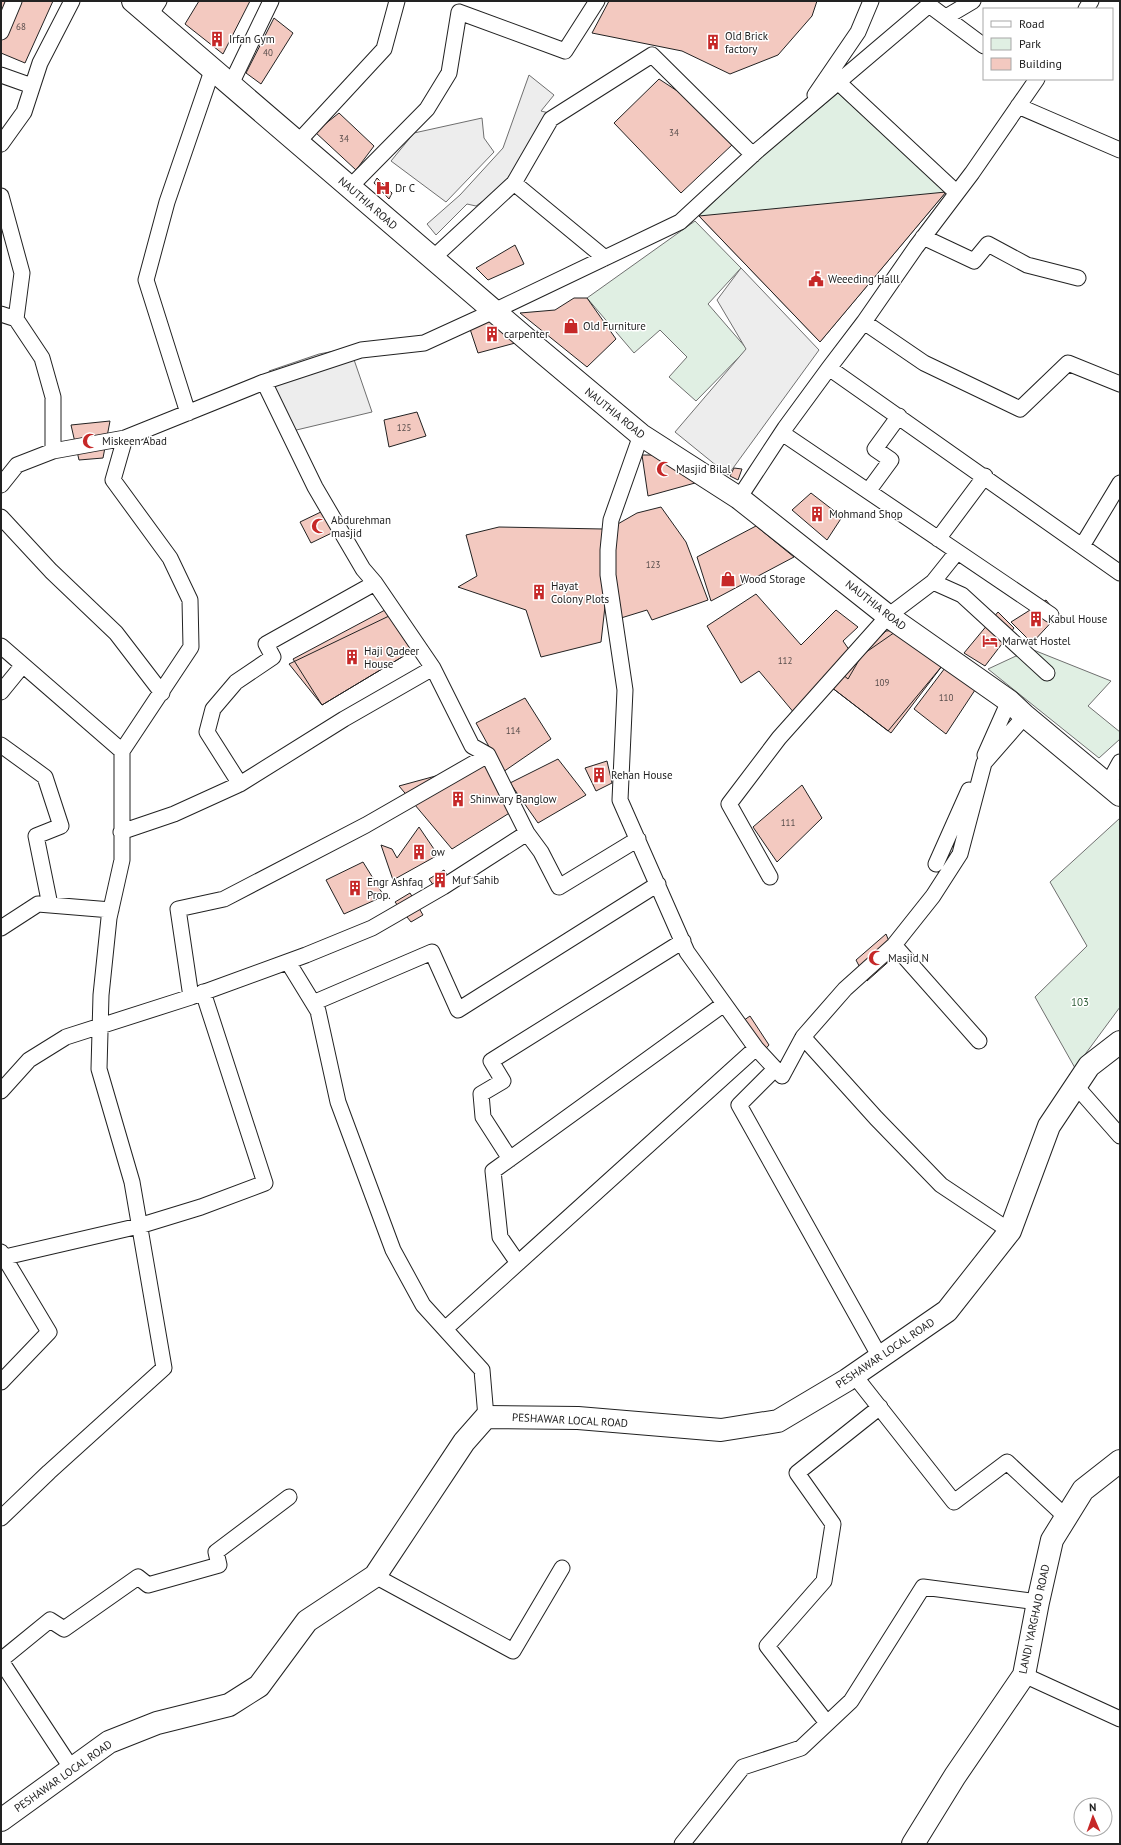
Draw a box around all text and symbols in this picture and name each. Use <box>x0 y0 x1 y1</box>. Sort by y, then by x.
legend <box>983 8 1113 80</box>
text: Road <box>1019 16 1044 31</box>
house number: 68 <box>16 21 26 32</box>
place label: Old Brick factory <box>725 29 769 56</box>
building icon: Irfan Gym <box>208 30 226 48</box>
place label: Irfan Gym <box>229 32 275 46</box>
building icon: Old Brick factory <box>704 33 722 51</box>
text: Park <box>1019 36 1041 51</box>
house number: 40 <box>263 47 273 58</box>
text: Building <box>1019 56 1062 71</box>
house number: 34 <box>669 127 679 138</box>
house number: 34 <box>339 133 349 144</box>
street label: NAUTHIA ROAD <box>336 174 400 232</box>
hospital icon: Dr C <box>374 179 392 197</box>
place label: Dr C <box>395 181 415 195</box>
public building icon: Weeeding Halll <box>807 270 825 288</box>
place label: Weeeding Halll <box>828 272 900 286</box>
shop icon: Old Furniture <box>562 317 580 335</box>
place label: Old Furniture <box>583 319 646 333</box>
building icon: carpenter <box>483 325 501 343</box>
place label: carpenter <box>504 327 549 341</box>
street label: NAUTHIA ROAD <box>582 384 648 442</box>
house number: 125 <box>397 422 411 433</box>
mosque icon: Miskeen Abad <box>81 432 99 450</box>
place label: Miskeen Abad <box>102 434 167 448</box>
mosque icon: Masjid Bilal <box>655 460 673 478</box>
place label: Masjid Bilal <box>676 462 732 476</box>
building icon: Mohmand Shop <box>808 505 826 523</box>
place label: Mohmand Shop <box>829 507 903 521</box>
place label: Abdurehman masjid <box>331 513 391 540</box>
mosque icon: Abdurehman masjid <box>310 517 328 535</box>
house number: 123 <box>646 559 660 570</box>
shop icon: Wood Storage <box>719 570 737 588</box>
place label: Wood Storage <box>740 572 806 586</box>
street label: NAUTHIA ROAD <box>843 577 909 633</box>
place label: Hayat Colony Plots <box>551 579 610 606</box>
building icon: Hayat Colony Plots <box>530 583 548 601</box>
building icon: Kabul House <box>1027 610 1045 628</box>
place label: Kabul House <box>1048 612 1108 626</box>
hotel icon: Marwat Hostel <box>981 632 999 650</box>
place label: Marwat Hostel <box>1002 634 1071 648</box>
place label: Haji Qadeer House <box>364 644 420 671</box>
building icon: Haji Qadeer House <box>343 648 361 666</box>
house number: 112 <box>778 655 792 666</box>
house number: 109 <box>875 677 889 688</box>
house number: 110 <box>939 692 953 703</box>
house number: 114 <box>506 725 520 736</box>
building icon: Rehan House <box>590 766 608 784</box>
place label: Rehan House <box>611 768 673 782</box>
building icon: Shinwary Banglow <box>449 790 467 808</box>
place label: Shinwary Banglow <box>470 792 557 806</box>
house number: 111 <box>781 817 795 828</box>
building icon: ow <box>410 843 428 861</box>
place label: ow <box>431 845 445 859</box>
building icon: Muf Sahib <box>431 871 449 889</box>
place label: Muf Sahib <box>452 873 499 887</box>
place label: Engr Ashfaq Prop. <box>367 875 423 902</box>
building icon: Engr Ashfaq Prop. <box>346 879 364 897</box>
mosque icon: Masjid N <box>867 949 885 967</box>
place label: Masjid N <box>888 951 929 965</box>
park label: 103 <box>1071 995 1089 1009</box>
street label: PESHAWAR LOCAL ROAD <box>833 1315 937 1391</box>
street label: PESHAWAR LOCAL ROAD <box>512 1410 628 1430</box>
street label: LANDI YARGHAJO ROAD <box>1016 1563 1052 1675</box>
street label: PESHAWAR LOCAL ROAD <box>11 1737 115 1815</box>
north arrow <box>1073 1797 1113 1837</box>
text: N <box>1089 1800 1097 1814</box>

